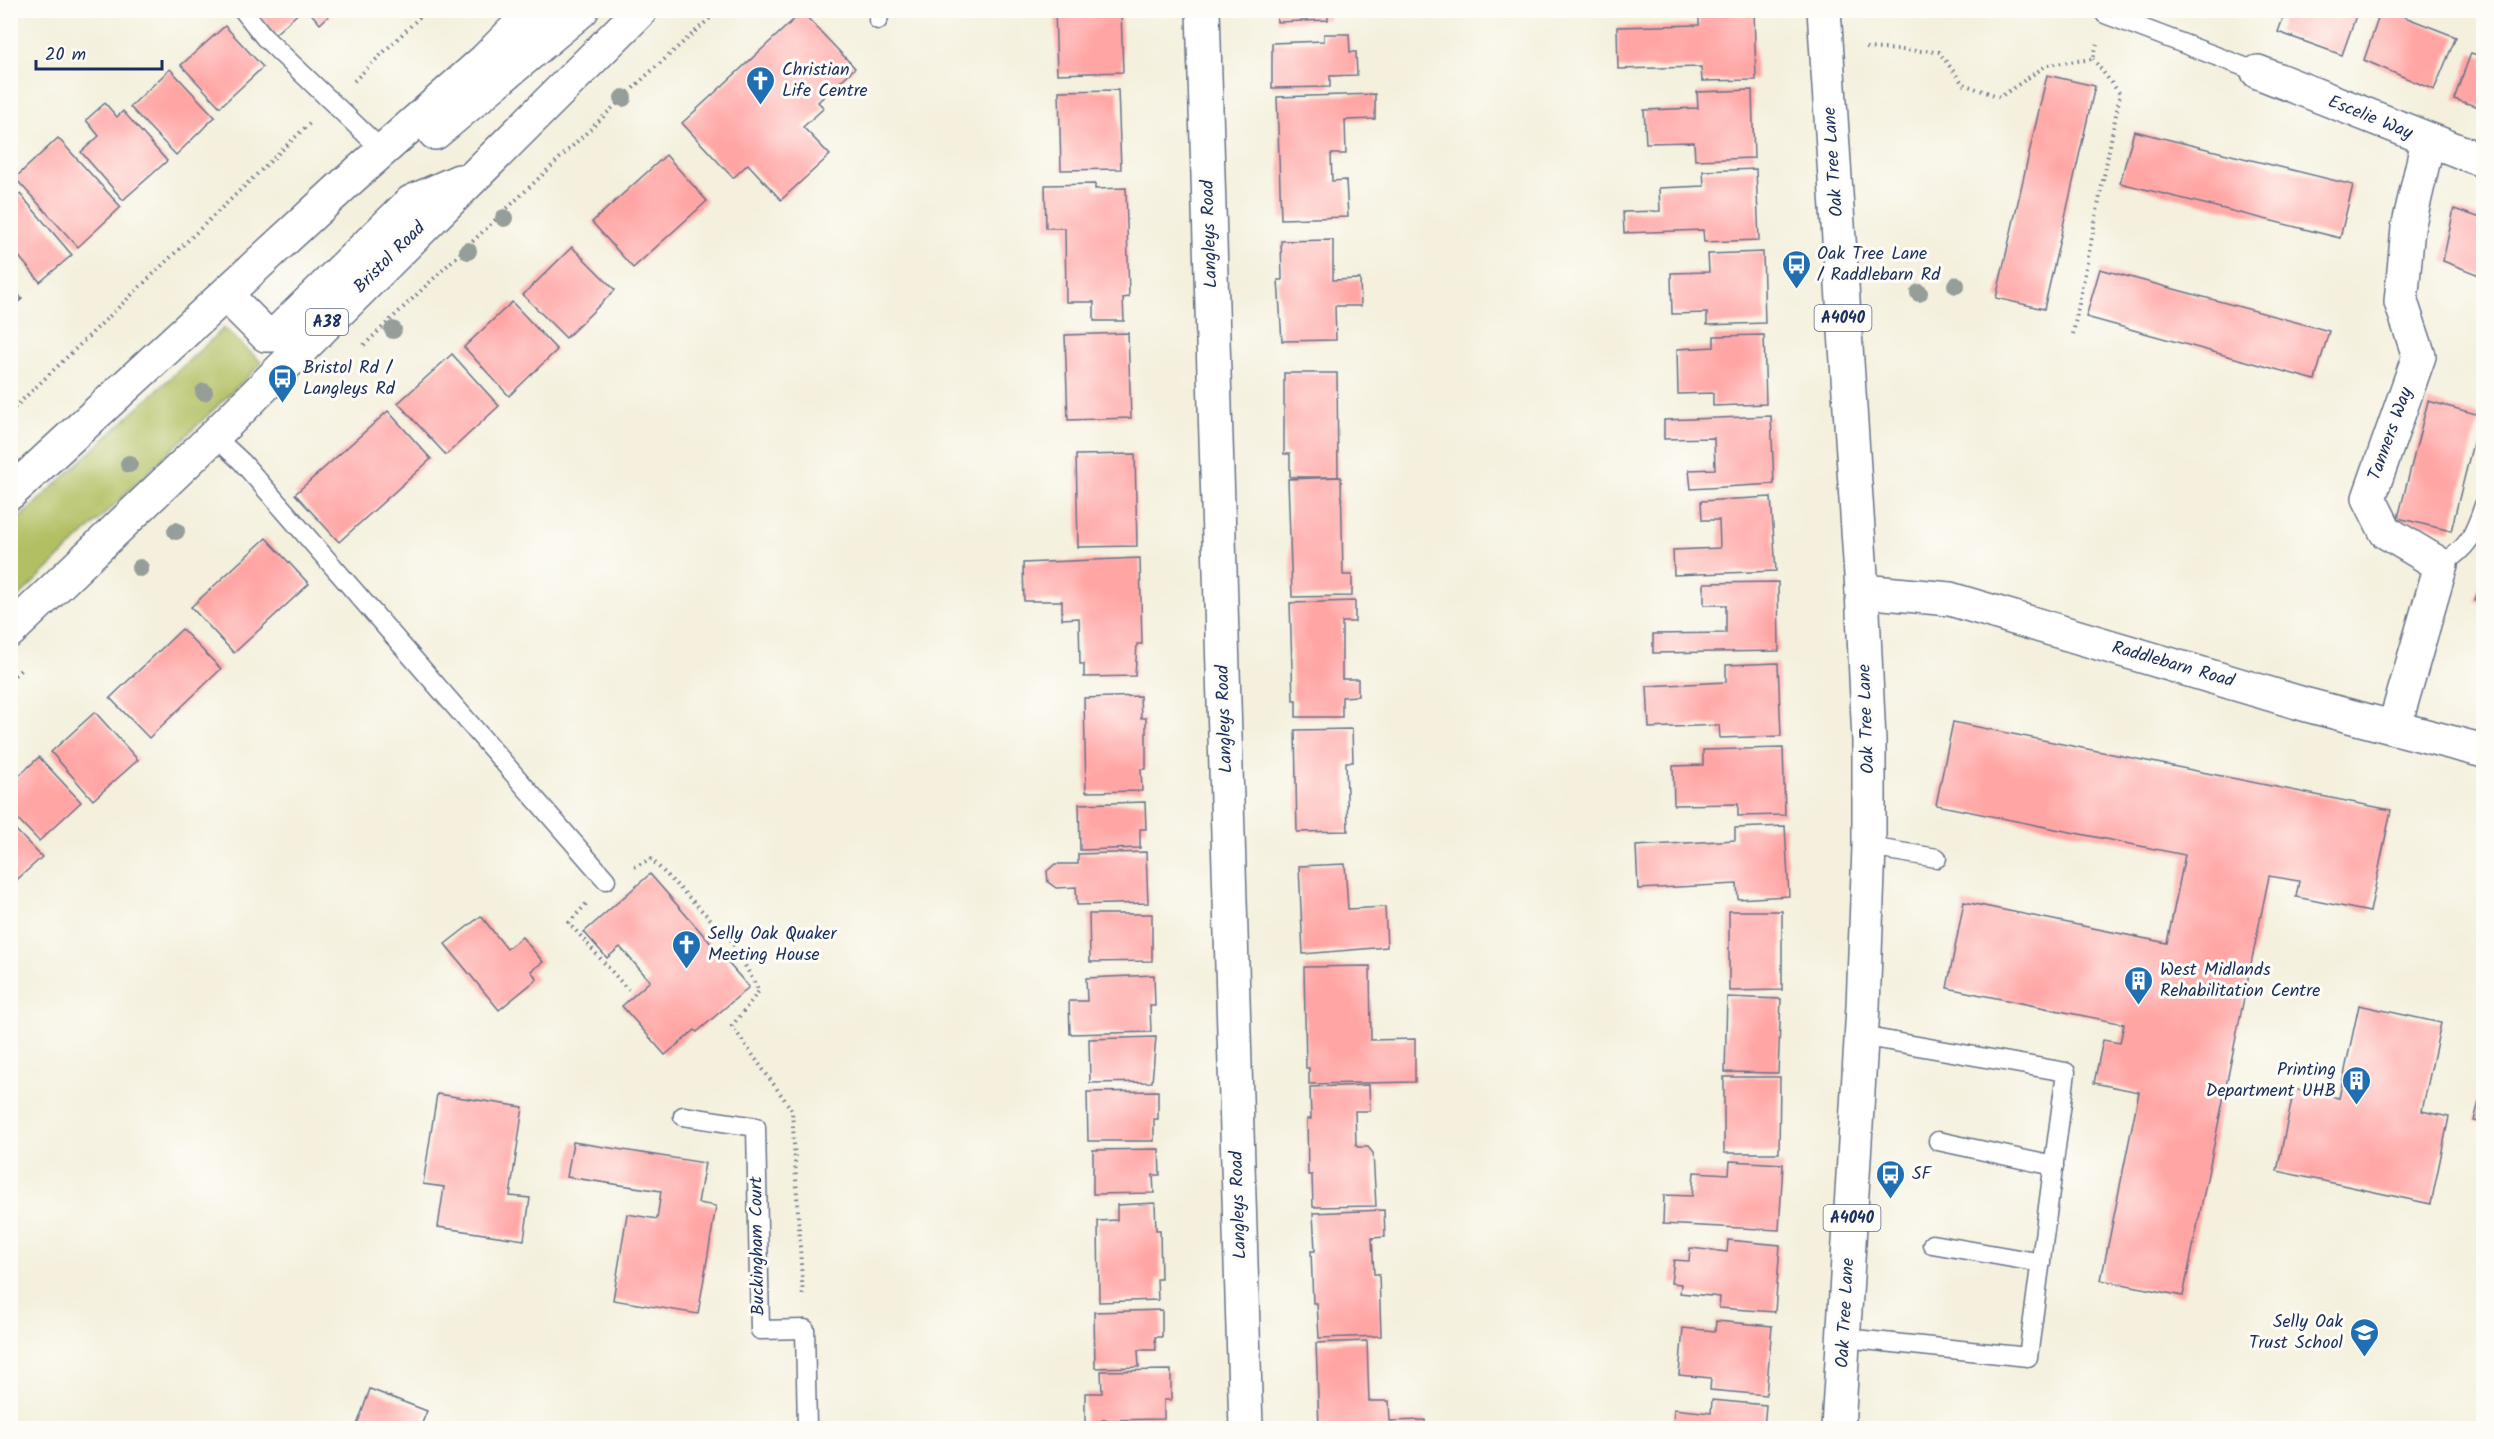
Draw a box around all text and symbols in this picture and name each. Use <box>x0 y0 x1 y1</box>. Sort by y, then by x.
scale bar <box>36 33 162 71</box>
text: 20 m <box>45 41 86 70</box>
place label: Christian Life Centre <box>782 56 868 106</box>
church icon: Christian Life Centre <box>745 64 777 106</box>
street label: Escelie Way <box>2323 88 2417 148</box>
street label: Oak Tree Lane <box>1816 106 1852 218</box>
street label: Langleys Road <box>1194 178 1226 289</box>
street label: Bristol Road <box>347 214 434 301</box>
place label: Oak Tree Lane / Raddlebarn Rd <box>1817 240 1941 290</box>
bus stop icon: Oak Tree Lane / Raddlebarn Rd <box>1780 248 1812 290</box>
road number: A4040 <box>1814 305 1872 331</box>
road number: A38 <box>306 309 348 335</box>
place label: Bristol Rd / Langleys Rd <box>303 354 396 404</box>
bus stop icon: Bristol Rd / Langleys Rd <box>266 362 298 404</box>
street label: Tanners Way <box>2361 383 2421 485</box>
street label: Raddlebarn Road <box>2108 634 2239 697</box>
street label: Langleys Road <box>1209 663 1241 774</box>
street label: Oak Tree Lane <box>1851 663 1883 775</box>
place label: Selly Oak Quaker Meeting House <box>708 920 837 970</box>
church icon: Selly Oak Quaker Meeting House <box>671 928 703 970</box>
place label: West Midlands Rehabilitation Centre <box>2160 956 2320 1006</box>
building icon: West Midlands Rehabilitation Centre <box>2123 964 2155 1006</box>
place label: Printing Department UHB <box>2206 1056 2336 1106</box>
building icon: Printing Department UHB <box>2341 1064 2373 1106</box>
street label: Langleys Road <box>1223 1149 1255 1260</box>
bus stop icon: SF <box>1875 1158 1907 1200</box>
place label: SF <box>1912 1160 1933 1189</box>
street label: Buckingham Court <box>742 1175 774 1316</box>
road number: A4040 <box>1824 1205 1880 1231</box>
street label: Oak Tree Lane <box>1829 1257 1863 1369</box>
place label: Selly Oak Trust School <box>2249 1308 2344 1358</box>
school or university icon: Selly Oak Trust School <box>2348 1316 2380 1358</box>

